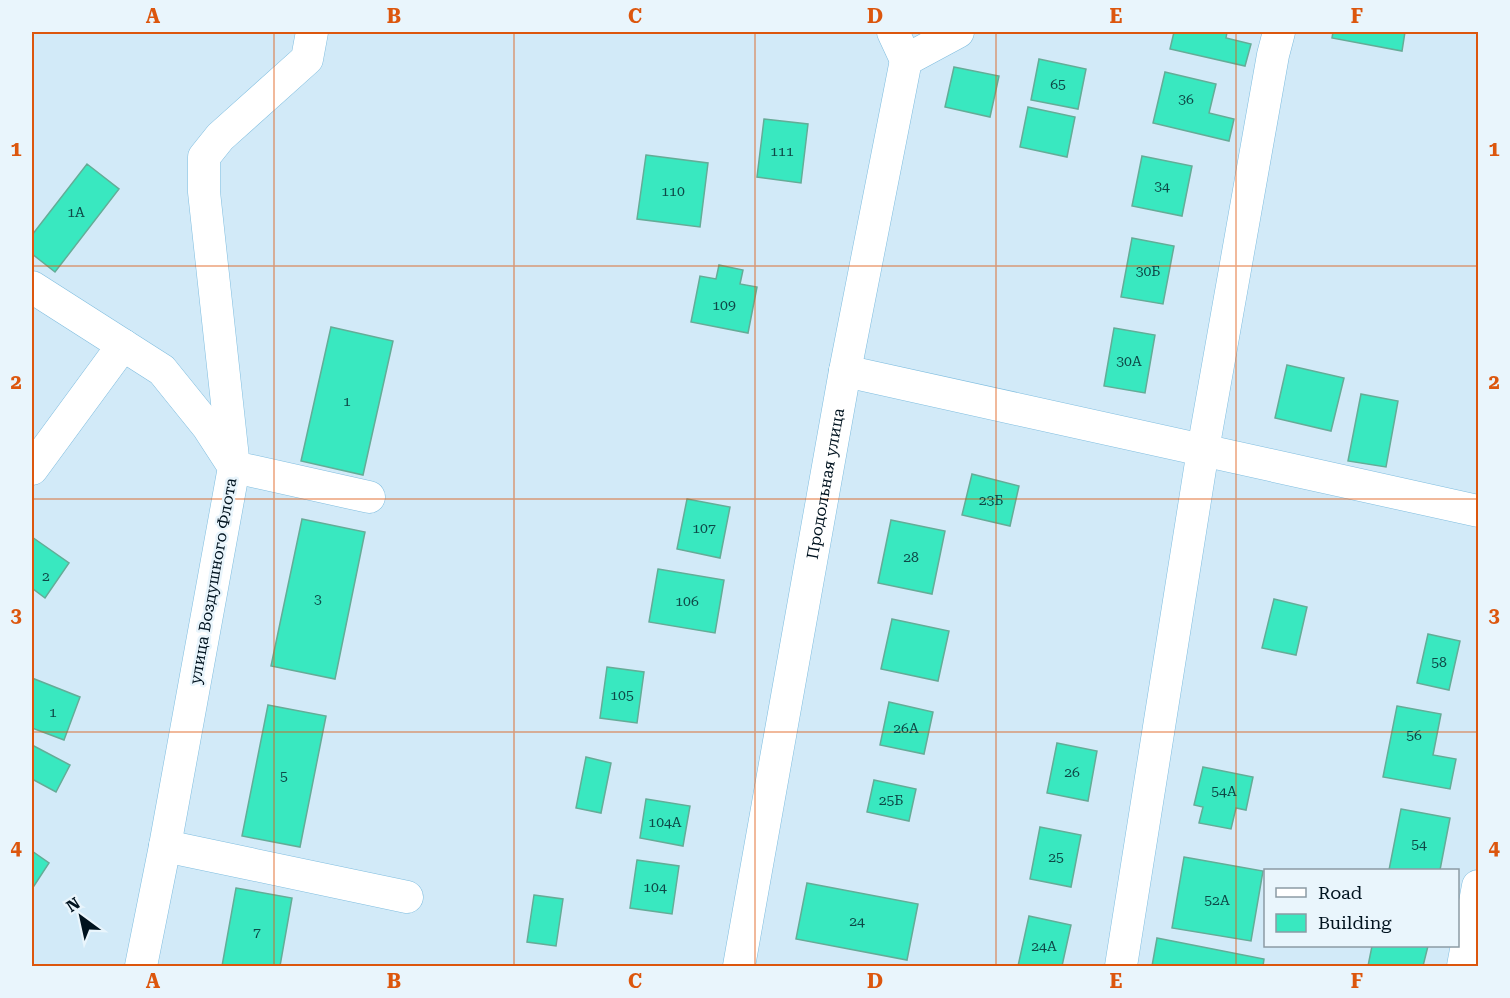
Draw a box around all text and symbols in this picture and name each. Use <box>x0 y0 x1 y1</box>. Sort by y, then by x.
text: A <box>146 4 161 28</box>
text: B <box>387 4 401 28</box>
text: C <box>628 4 642 28</box>
text: D <box>867 4 883 28</box>
text: E <box>1110 4 1123 28</box>
text: F <box>1351 4 1363 28</box>
house number: 65 <box>1050 76 1066 92</box>
house number: 36 <box>1178 91 1194 107</box>
text: 1 <box>10 137 22 161</box>
text: 1 <box>1488 137 1500 161</box>
house number: 111 <box>770 143 794 159</box>
house number: 34 <box>1154 178 1170 194</box>
house number: 110 <box>661 183 685 199</box>
house number: 1А <box>67 204 85 220</box>
house number: 30Б <box>1136 263 1160 279</box>
house number: 109 <box>712 297 736 313</box>
house number: 30А <box>1116 353 1142 369</box>
text: 2 <box>10 370 22 394</box>
text: 2 <box>1488 370 1500 394</box>
house number: 1 <box>343 393 351 409</box>
street label: Продольная улица <box>802 406 848 561</box>
street label: улица Воздушного Флота <box>185 476 241 686</box>
house number: 23Б <box>979 492 1003 508</box>
house number: 107 <box>692 520 716 536</box>
house number: 28 <box>903 549 919 565</box>
house number: 2 <box>42 568 50 584</box>
house number: 3 <box>314 591 322 607</box>
house number: 106 <box>675 593 699 609</box>
text: 3 <box>10 603 22 627</box>
text: 3 <box>1488 603 1500 627</box>
house number: 58 <box>1431 654 1447 670</box>
house number: 105 <box>610 687 634 703</box>
house number: 1 <box>49 704 57 720</box>
house number: 26А <box>893 720 919 736</box>
house number: 56 <box>1406 727 1422 743</box>
house number: 26 <box>1064 764 1080 780</box>
house number: 5 <box>280 768 288 784</box>
house number: 54А <box>1211 783 1237 799</box>
house number: 25Б <box>879 792 903 808</box>
house number: 104А <box>648 814 682 830</box>
text: 4 <box>10 836 22 860</box>
house number: 54 <box>1411 836 1427 852</box>
text: 4 <box>1488 836 1500 860</box>
house number: 25 <box>1048 849 1064 865</box>
legend <box>1264 869 1459 947</box>
house number: 104 <box>643 879 667 895</box>
text: Road <box>1318 882 1363 903</box>
north arrow <box>51 887 111 947</box>
house number: 52А <box>1204 892 1230 908</box>
text: N <box>63 894 83 916</box>
text: Building <box>1318 912 1392 933</box>
house number: 24 <box>849 913 865 929</box>
house number: 7 <box>253 924 261 940</box>
house number: 24А <box>1031 938 1057 954</box>
text: A <box>146 969 161 993</box>
text: B <box>387 969 401 993</box>
text: C <box>628 969 642 993</box>
text: D <box>867 969 883 993</box>
text: E <box>1110 969 1123 993</box>
text: F <box>1351 969 1363 993</box>

